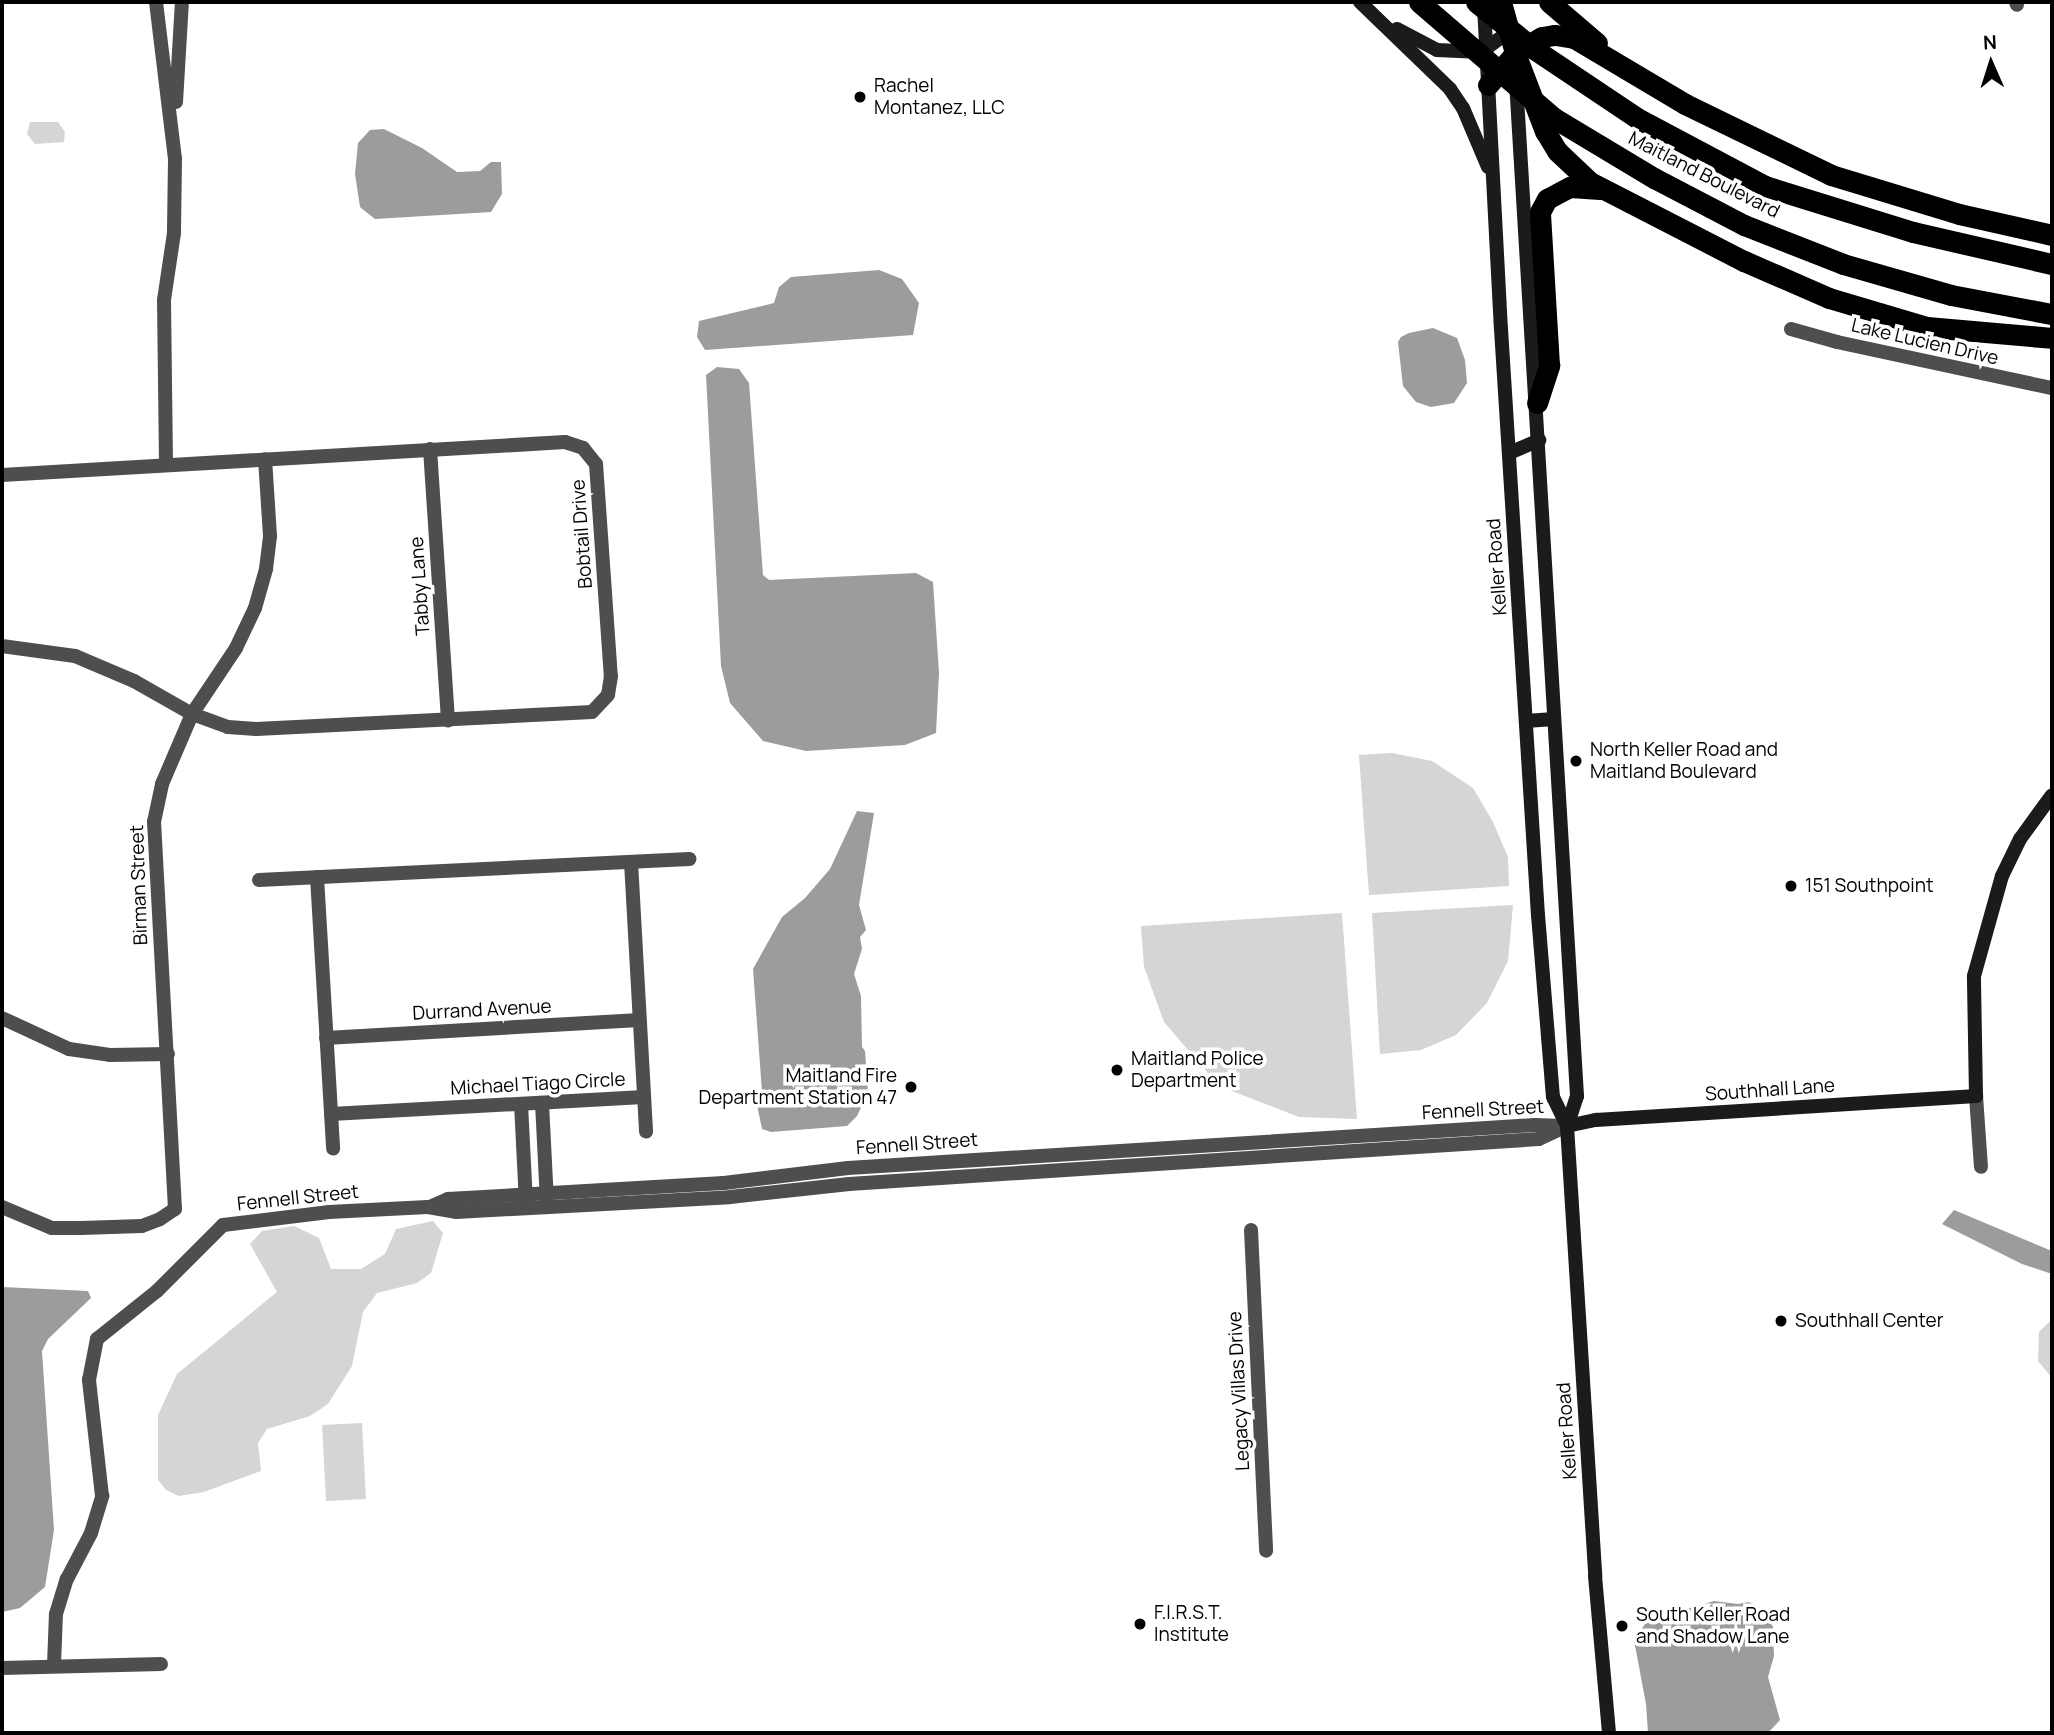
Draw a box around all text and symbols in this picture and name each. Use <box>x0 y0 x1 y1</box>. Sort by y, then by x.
north arrow <box>1956 28 2026 98</box>
text: N <box>1982 29 1997 55</box>
place label: Rachel Montanez, LLC <box>874 75 1005 119</box>
marker: Rachel Montanez, LLC <box>852 89 868 105</box>
street label: Maitland Boulevard <box>1625 127 1783 223</box>
street label: Lake Lucien Drive <box>1849 314 2001 370</box>
street label: Bobtail Drive <box>567 479 597 589</box>
street label: Keller Road <box>1482 518 1512 616</box>
street label: Tabby Lane <box>405 536 435 636</box>
place label: North Keller Road and Maitland Boulevard <box>1590 739 1778 783</box>
marker: North Keller Road and Maitland Boulevard <box>1568 753 1584 769</box>
street label: Birman Street <box>126 824 152 946</box>
place label: 151 Southpoint <box>1805 875 1934 897</box>
marker: 151 Southpoint <box>1783 878 1799 894</box>
street label: Durrand Avenue <box>412 995 552 1025</box>
place label: Maitland Police Department <box>1131 1048 1264 1092</box>
marker: Maitland Police Department <box>1109 1062 1125 1078</box>
place label: Maitland Fire Department Station 47 <box>699 1065 897 1109</box>
street label: Michael Tiago Circle <box>450 1068 626 1100</box>
street label: Southhall Lane <box>1704 1074 1836 1106</box>
marker: Maitland Fire Department Station 47 <box>903 1079 919 1095</box>
street label: Fennell Street <box>1421 1095 1545 1125</box>
street label: Fennell Street <box>855 1128 979 1160</box>
street label: Fennell Street <box>236 1180 360 1216</box>
place label: Southhall Center <box>1795 1310 1944 1332</box>
street label: Legacy Villas Drive <box>1223 1311 1255 1471</box>
marker: Southhall Center <box>1773 1313 1789 1329</box>
street label: Keller Road <box>1552 1382 1582 1480</box>
place label: F.I.R.S.T. Institute <box>1154 1602 1229 1646</box>
place label: South Keller Road and Shadow Lane <box>1636 1604 1790 1648</box>
marker: F.I.R.S.T. Institute <box>1132 1616 1148 1632</box>
marker: South Keller Road and Shadow Lane <box>1614 1618 1630 1634</box>

